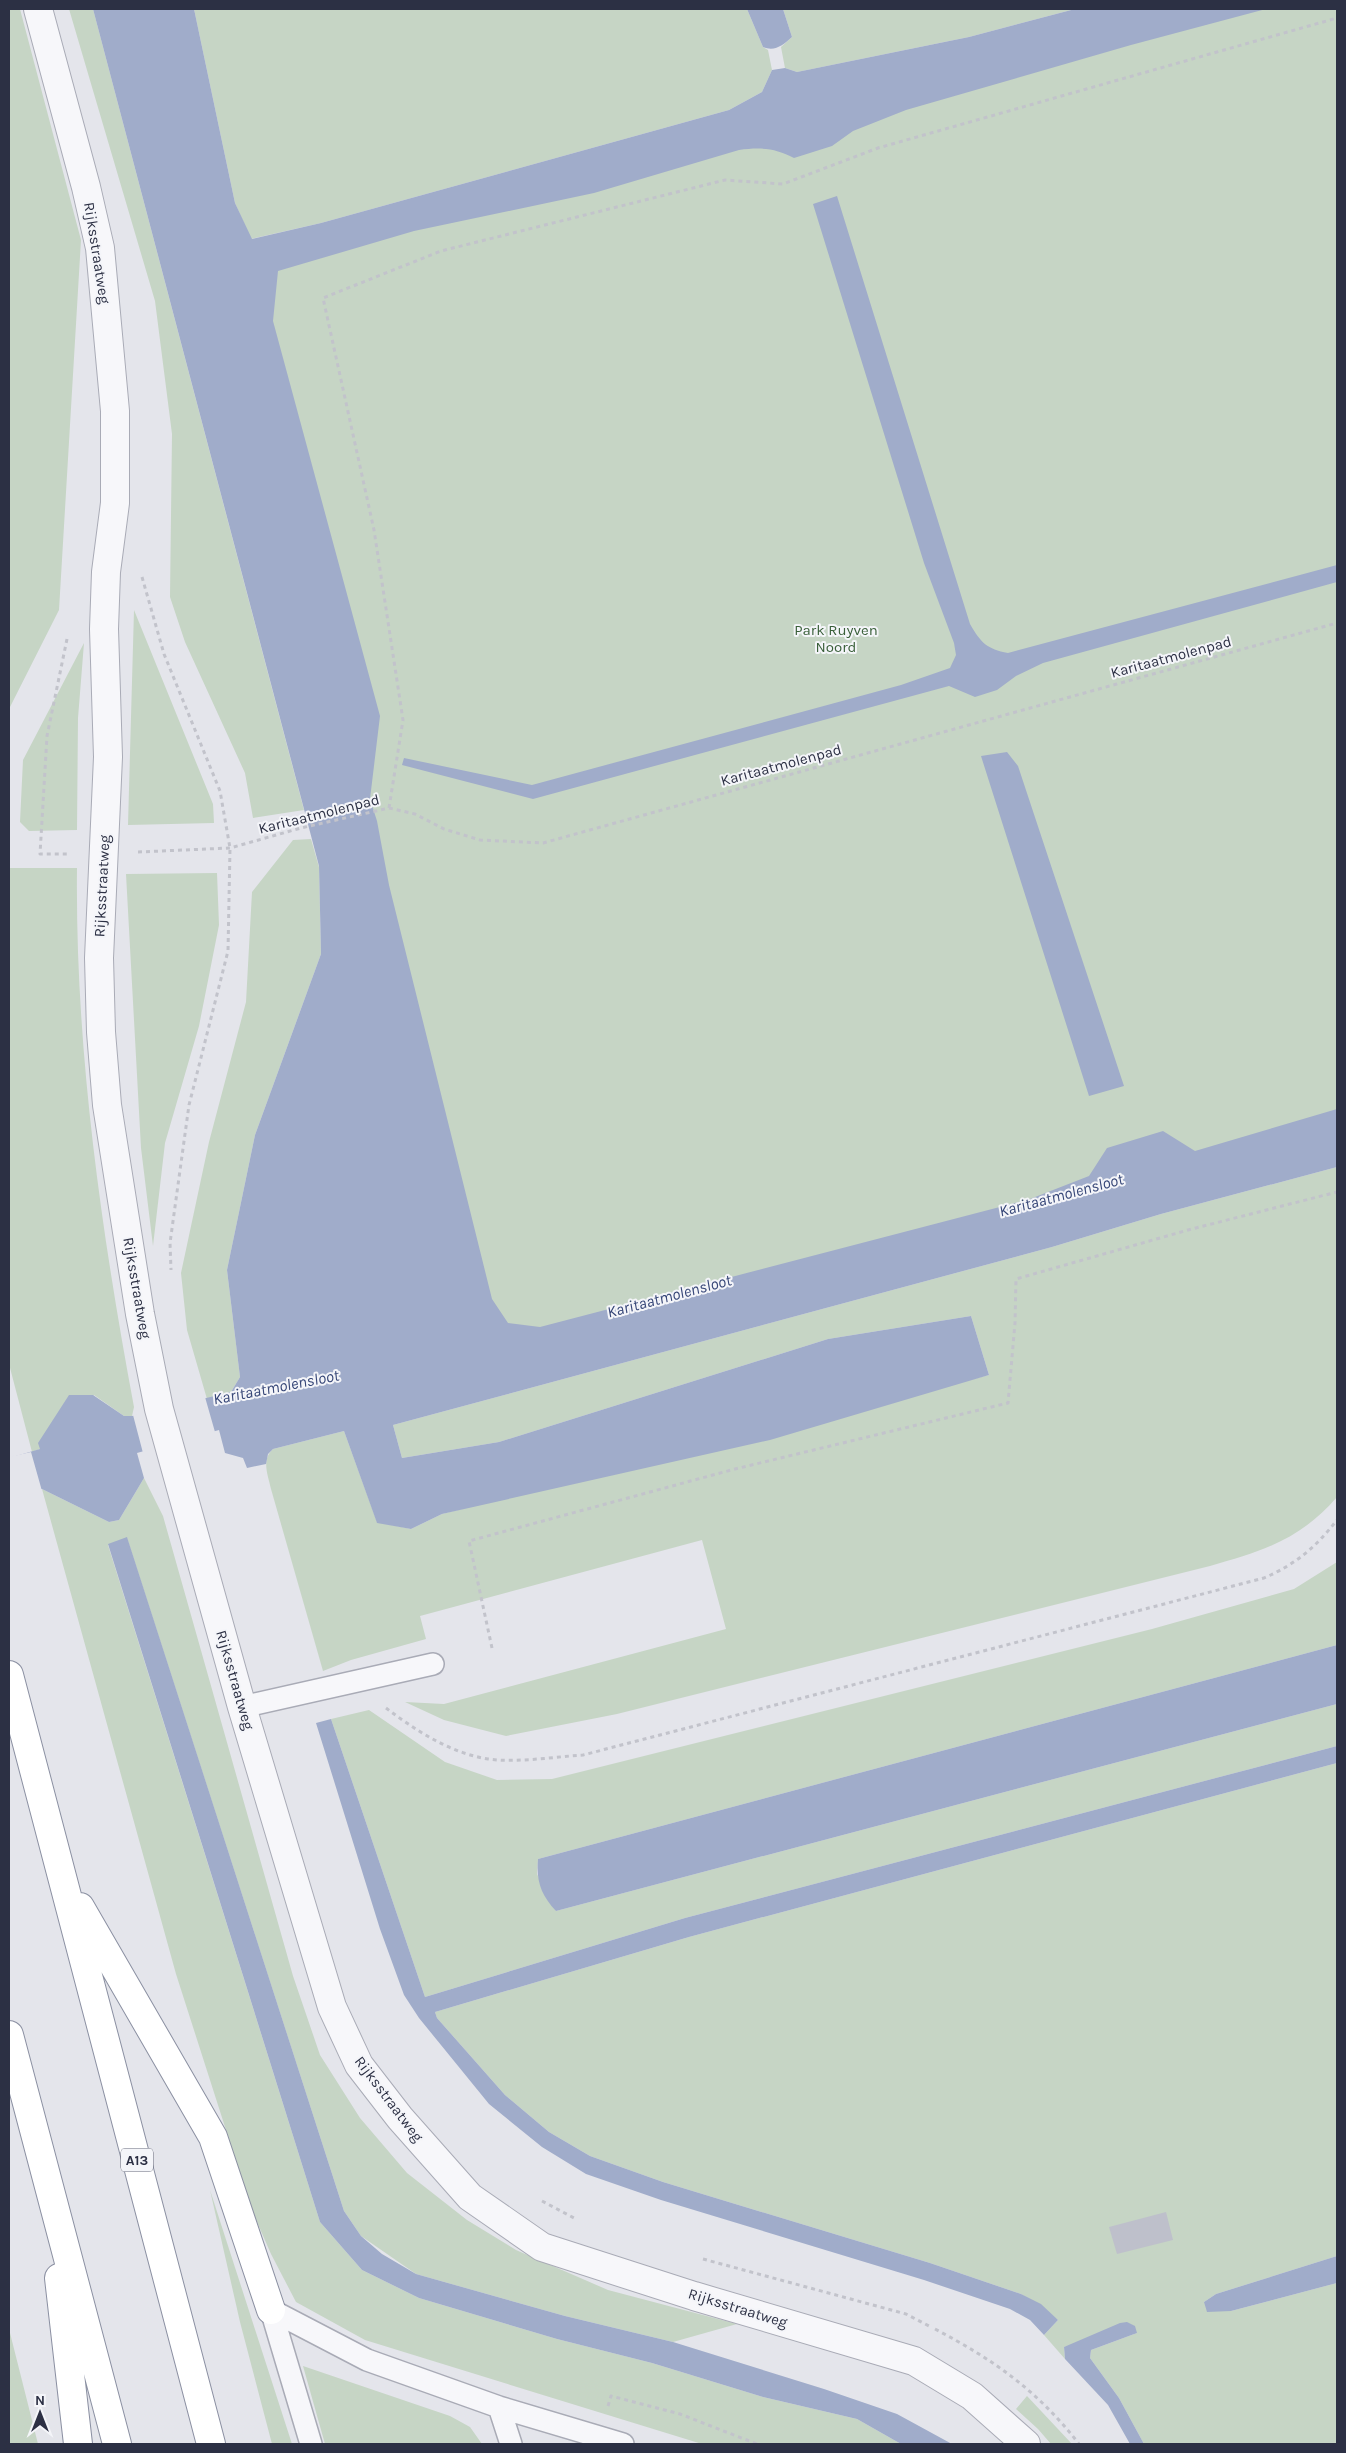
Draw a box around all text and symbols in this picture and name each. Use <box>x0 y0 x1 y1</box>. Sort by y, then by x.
street label: Rijksstraatweg <box>80 201 114 306</box>
park label: Park Ruyven Noord <box>794 621 878 656</box>
street label: Karitaatmolenpad <box>1109 632 1233 682</box>
street label: Karitaatmolenpad <box>719 740 843 790</box>
street label: Karitaatmolenpad <box>257 790 381 838</box>
street label: Rijksstraatweg <box>90 834 114 938</box>
water label: Karitaatmolensloot <box>997 1169 1126 1221</box>
street label: Rijksstraatweg <box>119 1236 155 1341</box>
water label: Karitaatmolensloot <box>605 1270 734 1322</box>
water label: Karitaatmolensloot <box>211 1365 341 1409</box>
street label: Rijksstraatweg <box>212 1628 258 1732</box>
street label: Rijksstraatweg <box>351 2053 427 2146</box>
road number: A13 <box>121 2148 153 2172</box>
street label: Rijksstraatweg <box>686 2284 790 2332</box>
north arrow <box>15 2388 65 2438</box>
text: N <box>35 2392 45 2409</box>

